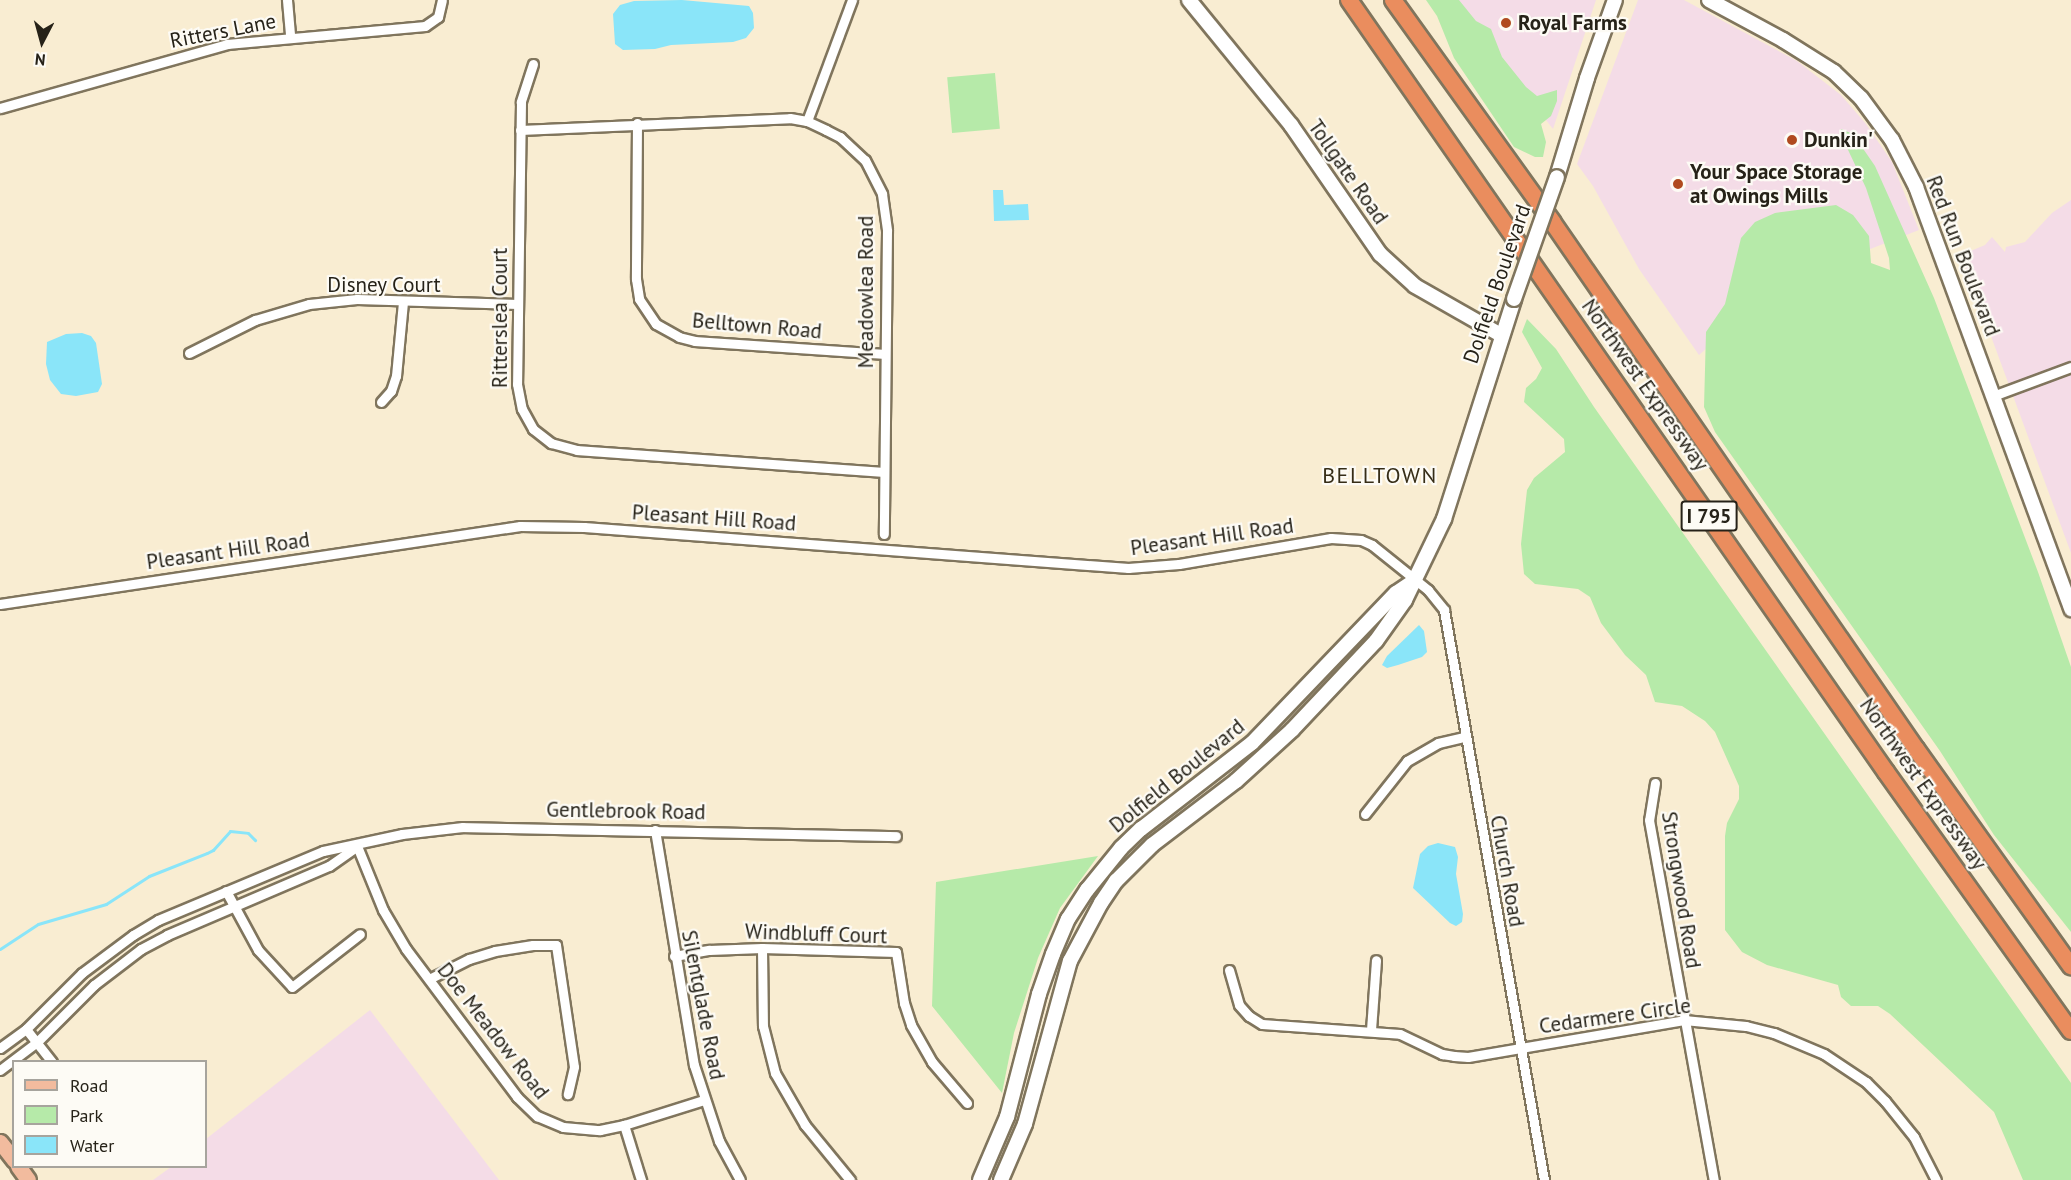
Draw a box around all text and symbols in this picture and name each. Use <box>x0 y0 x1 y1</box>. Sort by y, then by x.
street label: Ritters Lane <box>168 8 278 54</box>
place label: Royal Farms <box>1518 10 1627 36</box>
north arrow <box>12 12 72 72</box>
marker: Royal Farms <box>1499 16 1513 30</box>
text: N <box>34 49 46 70</box>
street label: Tollgate Road <box>1303 115 1393 229</box>
place label: Dunkin' <box>1804 127 1873 153</box>
marker: Dunkin' <box>1785 133 1799 147</box>
place label: Your Space Storage at Owings Mills <box>1690 159 1862 209</box>
street label: Red Run Boulevard <box>1921 172 2005 340</box>
marker: Your Space Storage at Owings Mills <box>1671 177 1685 191</box>
street label: Dolfield Boulevard <box>1458 201 1536 367</box>
street label: Meadowlea Road <box>853 216 879 368</box>
street label: Ritterslea Court <box>487 248 513 388</box>
street label: Disney Court <box>327 272 441 298</box>
street label: Northwest Expressway <box>1576 294 1714 476</box>
street label: Belltown Road <box>691 308 823 344</box>
district label: BELLTOWN <box>1322 463 1438 489</box>
road number: I 795 <box>1680 499 1738 533</box>
street label: Pleasant Hill Road <box>631 500 797 536</box>
street label: Pleasant Hill Road <box>1129 513 1295 561</box>
street label: Pleasant Hill Road <box>145 527 311 575</box>
street label: Northwest Expressway <box>1854 693 1992 875</box>
street label: Dolfield Boulevard <box>1104 714 1250 838</box>
street label: Gentlebrook Road <box>546 797 706 825</box>
street label: Strongwood Road <box>1656 810 1706 970</box>
street label: Church Road <box>1485 813 1529 929</box>
street label: Windbluff Court <box>744 919 888 949</box>
street label: Silentglade Road <box>676 928 730 1082</box>
street label: Doe Meadow Road <box>432 958 554 1104</box>
street label: Cedarmere Circle <box>1538 993 1692 1039</box>
legend <box>12 1060 207 1168</box>
text: Road <box>70 1074 108 1097</box>
text: Park <box>70 1104 103 1127</box>
text: Water <box>70 1134 114 1157</box>

